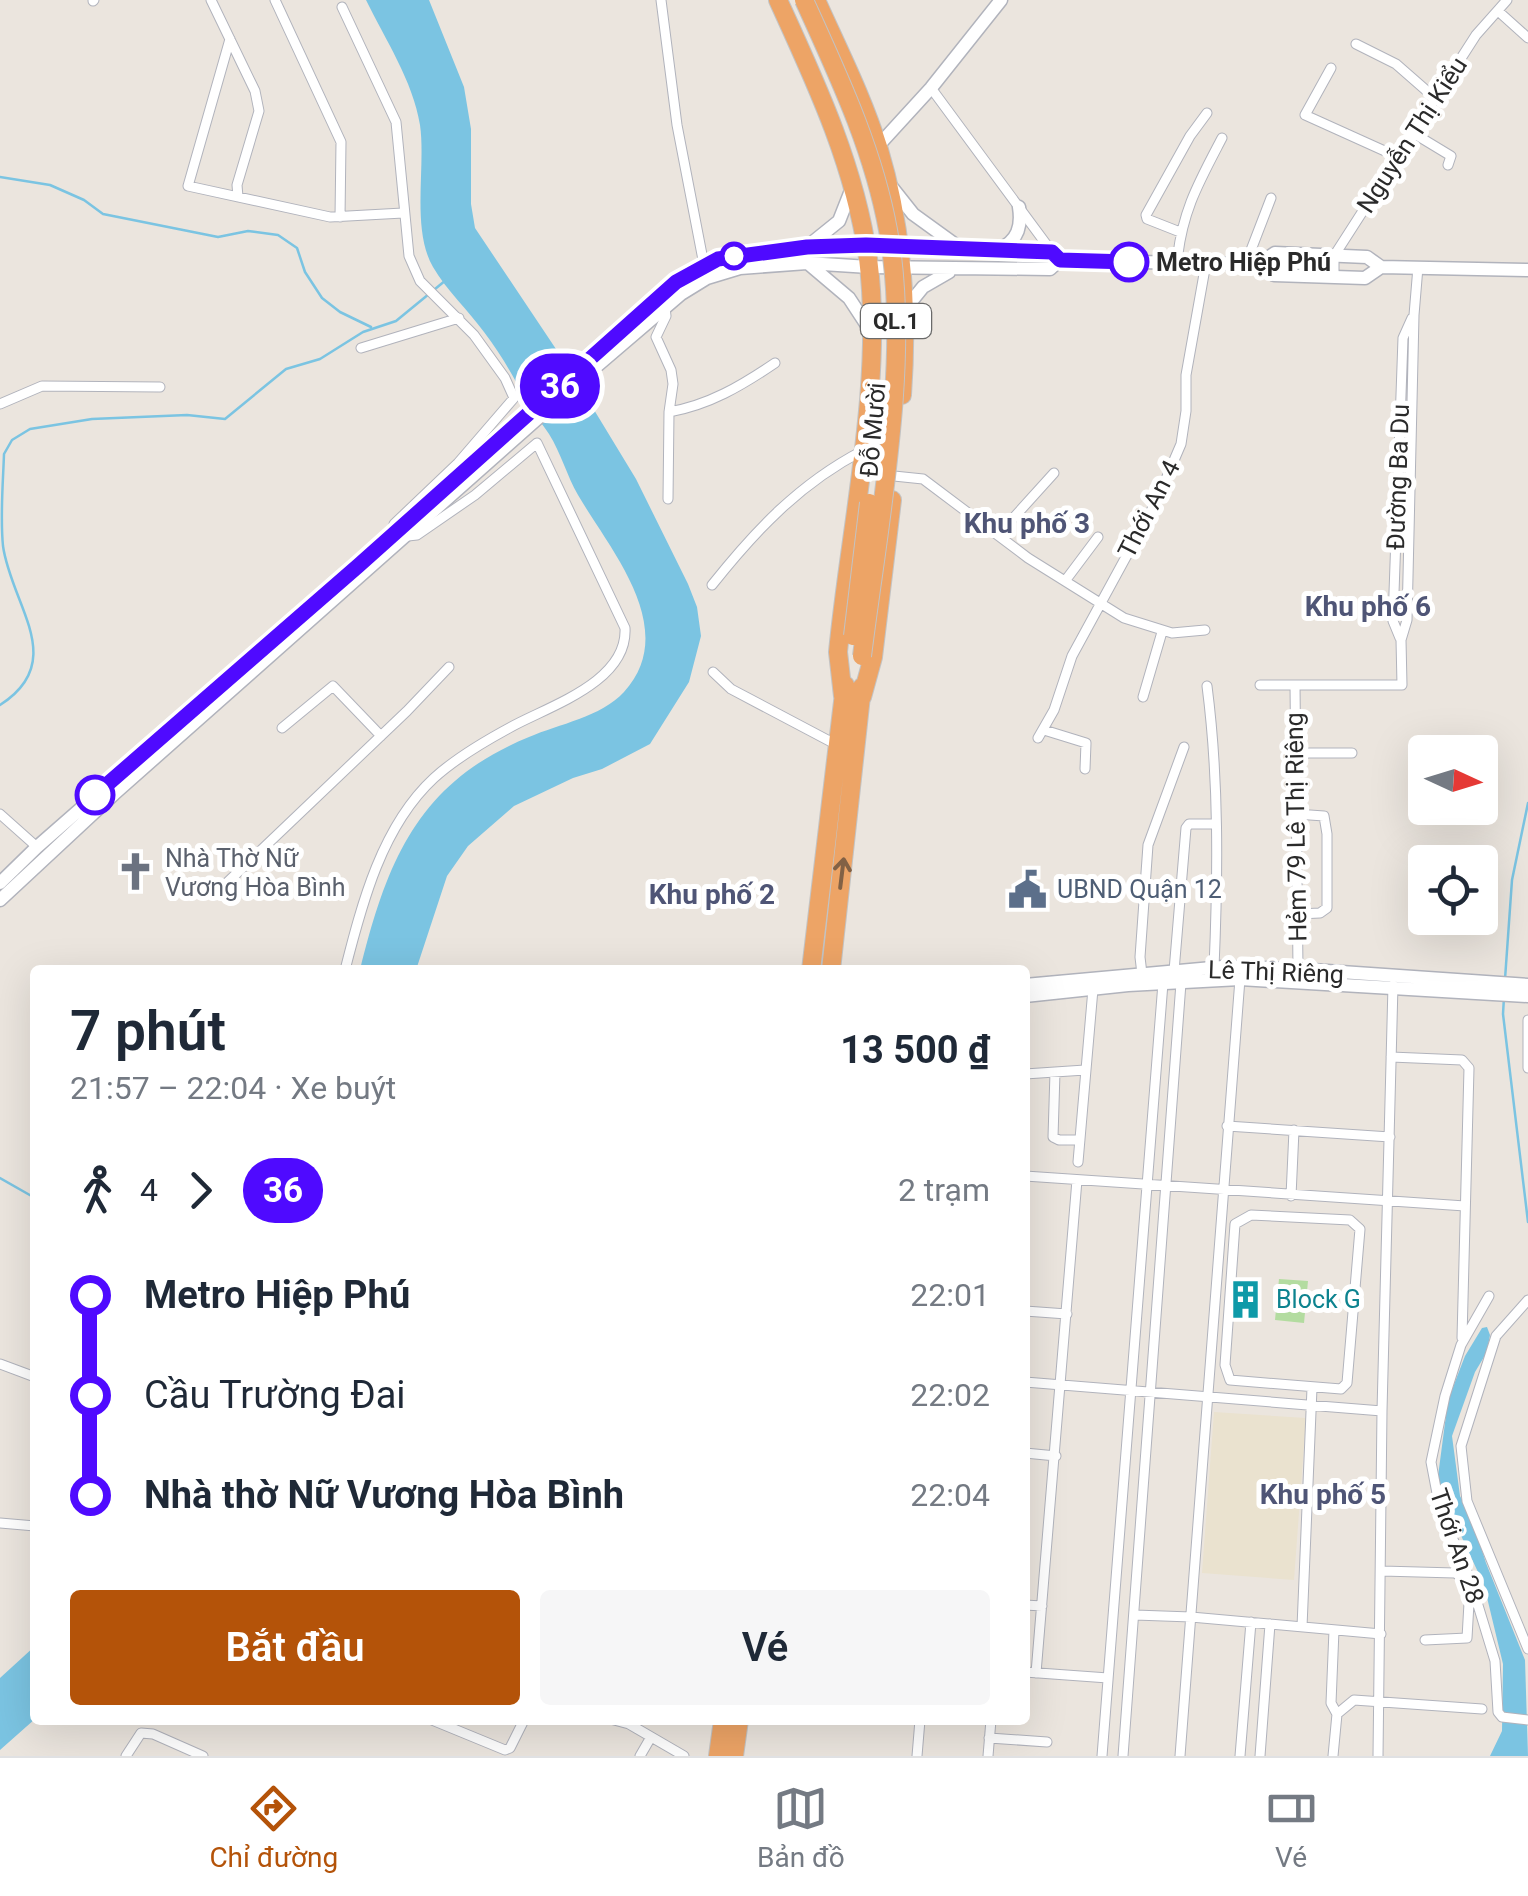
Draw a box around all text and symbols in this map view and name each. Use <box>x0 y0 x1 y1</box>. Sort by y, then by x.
street label: Nguyễn Thị Kiểu <box>1351 52 1473 218</box>
unlabelled marker <box>721 243 747 269</box>
marker: Metro Hiệp Phú <box>1110 243 1148 281</box>
place label: Metro Hiệp Phú <box>1156 248 1331 277</box>
road number: QL.1 <box>861 304 931 338</box>
line badge: 36 <box>515 354 605 418</box>
text: 36 <box>540 366 580 407</box>
street label: Đỗ Mười <box>854 381 892 479</box>
street label: Đường Ba Du <box>1381 403 1415 551</box>
street label: Thới An 4 <box>1112 455 1186 563</box>
district label: Khu phố 3 <box>964 507 1090 540</box>
district label: Khu phố 6 <box>1305 590 1431 623</box>
street label: Hẻm 79 Lê Thị Riêng <box>1279 712 1313 942</box>
north arrow <box>1408 735 1498 825</box>
map controls <box>1408 735 1498 935</box>
unlabelled marker <box>76 776 114 814</box>
place label: Nhà Thờ Nữ Vương Hòa Bình <box>165 844 346 902</box>
button: locate <box>1408 845 1498 935</box>
church icon: Nhà Thờ Nữ Vương Hòa Bình <box>114 851 156 893</box>
one-way arrow <box>833 858 852 890</box>
public building icon: UBND Quận 12 <box>1006 868 1048 910</box>
place label: UBND Quận 12 <box>1057 875 1222 904</box>
district label: Khu phố 2 <box>649 878 775 911</box>
street label: Lê Thị Riêng <box>1208 955 1344 989</box>
text: 7 phút <box>70 999 226 1063</box>
text: 13 500 ₫ <box>840 1028 990 1072</box>
text: 21:57 – 22:04 · Xe buýt <box>70 1069 396 1107</box>
icon: walk <box>70 1163 125 1218</box>
icon: forward <box>173 1163 228 1218</box>
text: 36 <box>263 1170 303 1211</box>
text: 4 <box>140 1171 158 1209</box>
text: 2 trạm <box>898 1171 990 1209</box>
text: Metro Hiệp Phú <box>144 1273 410 1317</box>
text: 22:01 <box>910 1276 990 1314</box>
building icon: Block G <box>1225 1278 1267 1320</box>
place label: Block G <box>1276 1285 1361 1314</box>
text: Cầu Trường Đai <box>144 1373 406 1417</box>
text: 22:02 <box>910 1376 990 1414</box>
text: Nhà thờ Nữ Vương Hòa Bình <box>144 1473 624 1517</box>
text: 22:04 <box>910 1476 990 1514</box>
district label: Khu phố 5 <box>1260 1478 1386 1511</box>
street label: Thới An 28 <box>1424 1485 1490 1607</box>
button: Bắt đầu <box>70 1590 520 1705</box>
button: Vé <box>540 1590 990 1705</box>
tab: Chỉ đường <box>209 1781 338 1874</box>
tab: Bản đồ <box>757 1781 845 1874</box>
tab: Vé <box>1264 1781 1319 1874</box>

